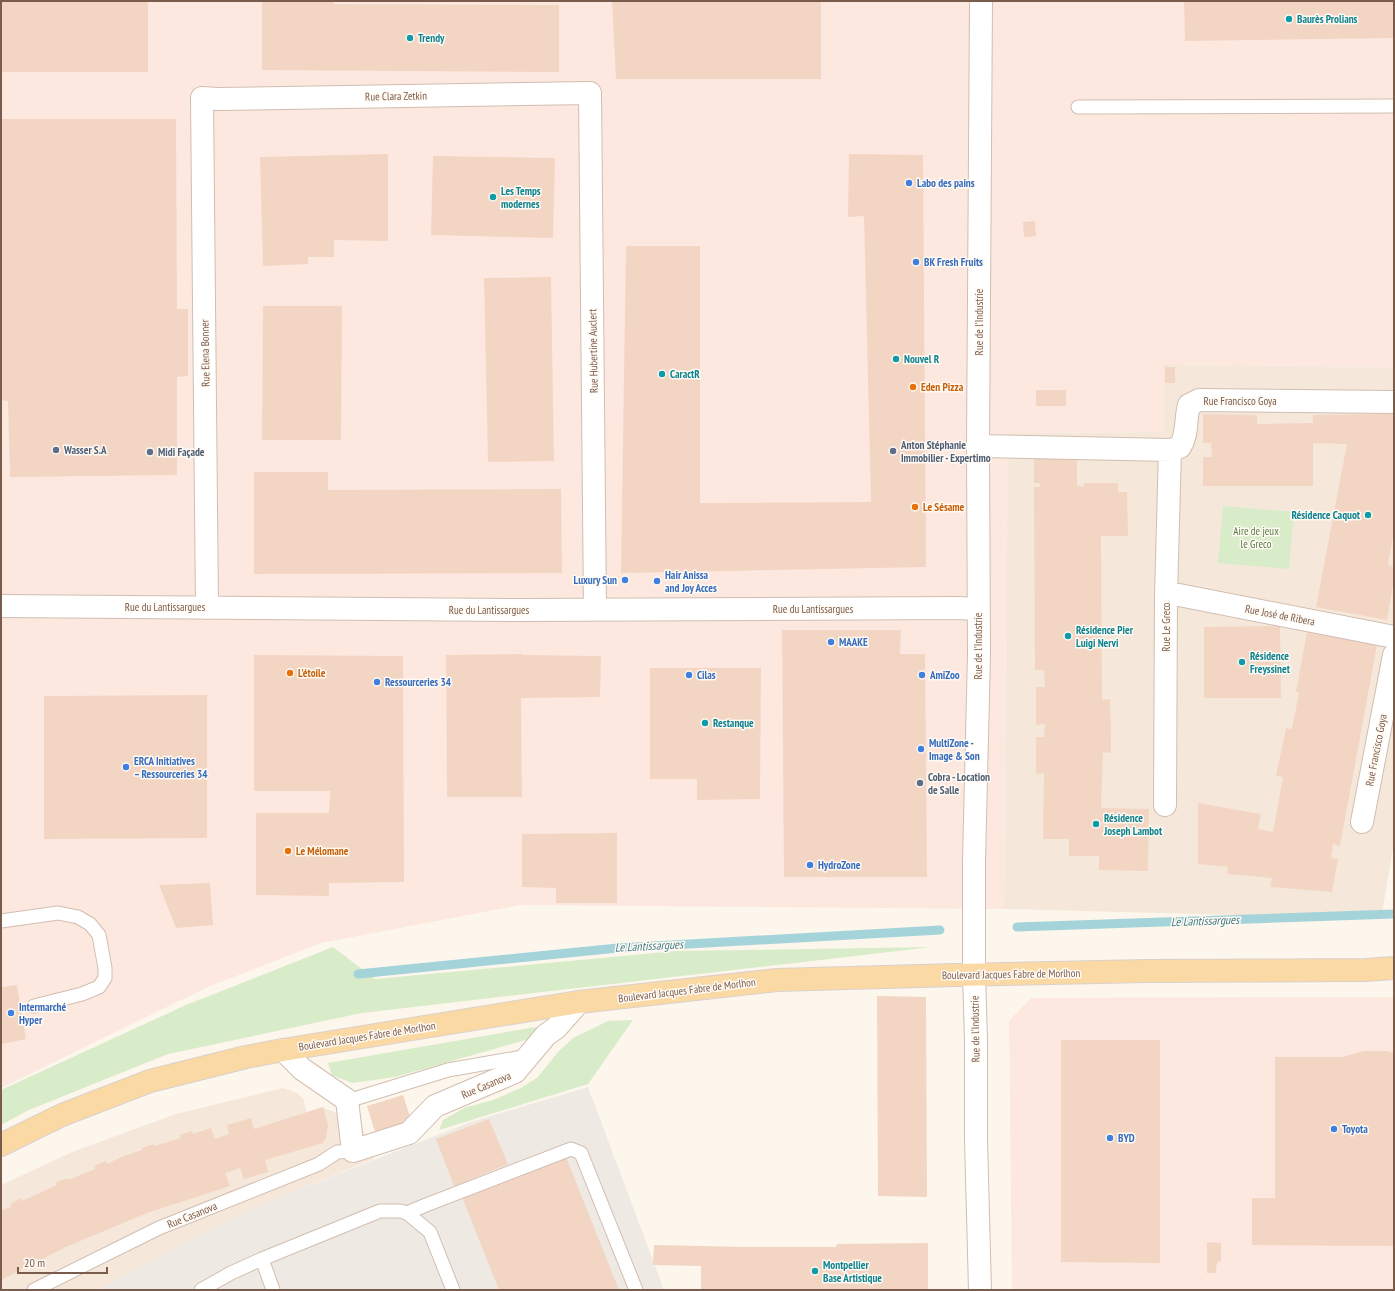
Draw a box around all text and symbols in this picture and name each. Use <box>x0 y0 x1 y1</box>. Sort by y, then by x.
place label: Baurès Prolians <box>1297 12 1358 26</box>
marker: Baurès Prolians <box>1284 14 1294 24</box>
place label: Trendy <box>418 31 445 45</box>
marker: Trendy <box>405 33 415 43</box>
street label: Rue Clara Zetkin <box>365 88 427 104</box>
place label: Labo des pains <box>917 176 975 190</box>
marker: Labo des pains <box>904 178 914 188</box>
place label: Les Temps modernes <box>501 184 541 211</box>
marker: Les Temps modernes <box>488 192 498 202</box>
place label: BK Fresh Fruits <box>924 255 983 269</box>
marker: BK Fresh Fruits <box>911 257 921 267</box>
street label: Rue de l'Industrie <box>972 288 986 355</box>
street label: Rue Hubertine Auclert <box>585 309 601 393</box>
street label: Rue Elena Bonner <box>197 319 213 387</box>
place label: Nouvel R <box>904 352 940 366</box>
marker: Nouvel R <box>891 354 901 364</box>
place label: CaractR <box>670 367 700 381</box>
marker: CaractR <box>657 369 667 379</box>
place label: Eden Pizza <box>921 380 964 394</box>
marker: Eden Pizza <box>908 382 918 392</box>
street label: Rue Francisco Goya <box>1203 394 1277 408</box>
place label: Anton Stéphanie Immobilier - Expertimo <box>900 438 991 465</box>
place label: Wasser S.A <box>63 443 107 457</box>
marker: Wasser S.A <box>51 445 61 455</box>
place label: Midi Façade <box>158 445 205 459</box>
marker: Anton Stéphanie Immobilier - Expertimo <box>888 446 898 456</box>
marker: Midi Façade <box>145 447 155 457</box>
place label: Le Sésame <box>923 500 965 514</box>
marker: Le Sésame <box>910 502 920 512</box>
place label: Résidence Caquot <box>1291 508 1361 522</box>
marker: Résidence Caquot <box>1363 510 1373 520</box>
park label: Aire de jeux le Greco <box>1233 524 1279 551</box>
place label: Hair Anissa and Joy Acces <box>665 568 717 595</box>
place label: Luxury Sun <box>573 573 617 587</box>
marker: Luxury Sun <box>620 575 630 585</box>
marker: Hair Anissa and Joy Acces <box>652 576 662 586</box>
street label: Rue du Lantissargues <box>125 600 206 614</box>
street label: Rue José de Ribera <box>1244 601 1316 629</box>
street label: Rue du Lantissargues <box>773 602 854 616</box>
street label: Rue Le Greco <box>1159 602 1173 652</box>
street label: Rue du Lantissargues <box>449 603 530 617</box>
street label: Rue de l'Industrie <box>971 612 985 679</box>
place label: Résidence Pier Luigi Nervi <box>1076 623 1134 650</box>
marker: Résidence Pier Luigi Nervi <box>1063 631 1073 641</box>
place label: MAAKE <box>839 635 868 649</box>
marker: MAAKE <box>826 637 836 647</box>
place label: Résidence Freyssinet <box>1250 649 1291 676</box>
marker: Résidence Freyssinet <box>1237 657 1247 667</box>
place label: L'étoile <box>298 666 326 680</box>
marker: L'étoile <box>285 668 295 678</box>
place label: Cilas <box>697 668 716 682</box>
place label: AmiZoo <box>929 668 960 682</box>
marker: Cilas <box>684 670 694 680</box>
marker: AmiZoo <box>917 670 927 680</box>
place label: Ressourceries 34 <box>385 675 452 689</box>
marker: Ressourceries 34 <box>372 677 382 687</box>
street label: Rue Francisco Goya <box>1362 713 1390 787</box>
place label: Restanque <box>713 716 754 730</box>
marker: Restanque <box>700 718 710 728</box>
place label: MultiZone - Image & Son <box>929 736 980 763</box>
marker: MultiZone - Image & Son <box>916 744 926 754</box>
place label: ERCA Initiatives – Ressourceries 34 <box>134 754 208 781</box>
marker: ERCA Initiatives – Ressourceries 34 <box>121 762 131 772</box>
place label: Cobra - Location de Salle <box>928 770 990 797</box>
marker: Cobra - Location de Salle <box>915 778 925 788</box>
place label: Résidence Joseph Lambot <box>1103 811 1163 838</box>
marker: Résidence Joseph Lambot <box>1091 819 1101 829</box>
place label: Le Mélomane <box>296 844 349 858</box>
marker: Le Mélomane <box>283 846 293 856</box>
place label: HydroZone <box>818 858 861 872</box>
marker: HydroZone <box>805 860 815 870</box>
water label: Le Lantissargues <box>1171 912 1241 929</box>
water label: Le Lantissargues <box>614 936 685 955</box>
street label: Boulevard Jacques Fabre de Morlhon <box>942 966 1080 982</box>
street label: Boulevard Jacques Fabre de Morlhon <box>618 975 757 1005</box>
street label: Rue de l'Industrie <box>967 995 983 1062</box>
place label: Intermarché Hyper <box>19 1000 67 1027</box>
marker: Intermarché Hyper <box>6 1008 16 1018</box>
street label: Boulevard Jacques Fabre de Morlhon <box>298 1018 437 1054</box>
street label: Rue Casanova <box>459 1068 513 1102</box>
place label: Toyota <box>1342 1122 1368 1136</box>
marker: Toyota <box>1329 1124 1339 1134</box>
place label: BYD <box>1118 1131 1135 1145</box>
marker: BYD <box>1105 1133 1115 1143</box>
street label: Rue Casanova <box>165 1199 219 1231</box>
scale bar <box>18 1249 107 1275</box>
text: 20 m <box>24 1255 45 1270</box>
place label: Montpellier Base Artistique <box>823 1258 882 1285</box>
marker: Montpellier Base Artistique <box>810 1266 820 1276</box>

